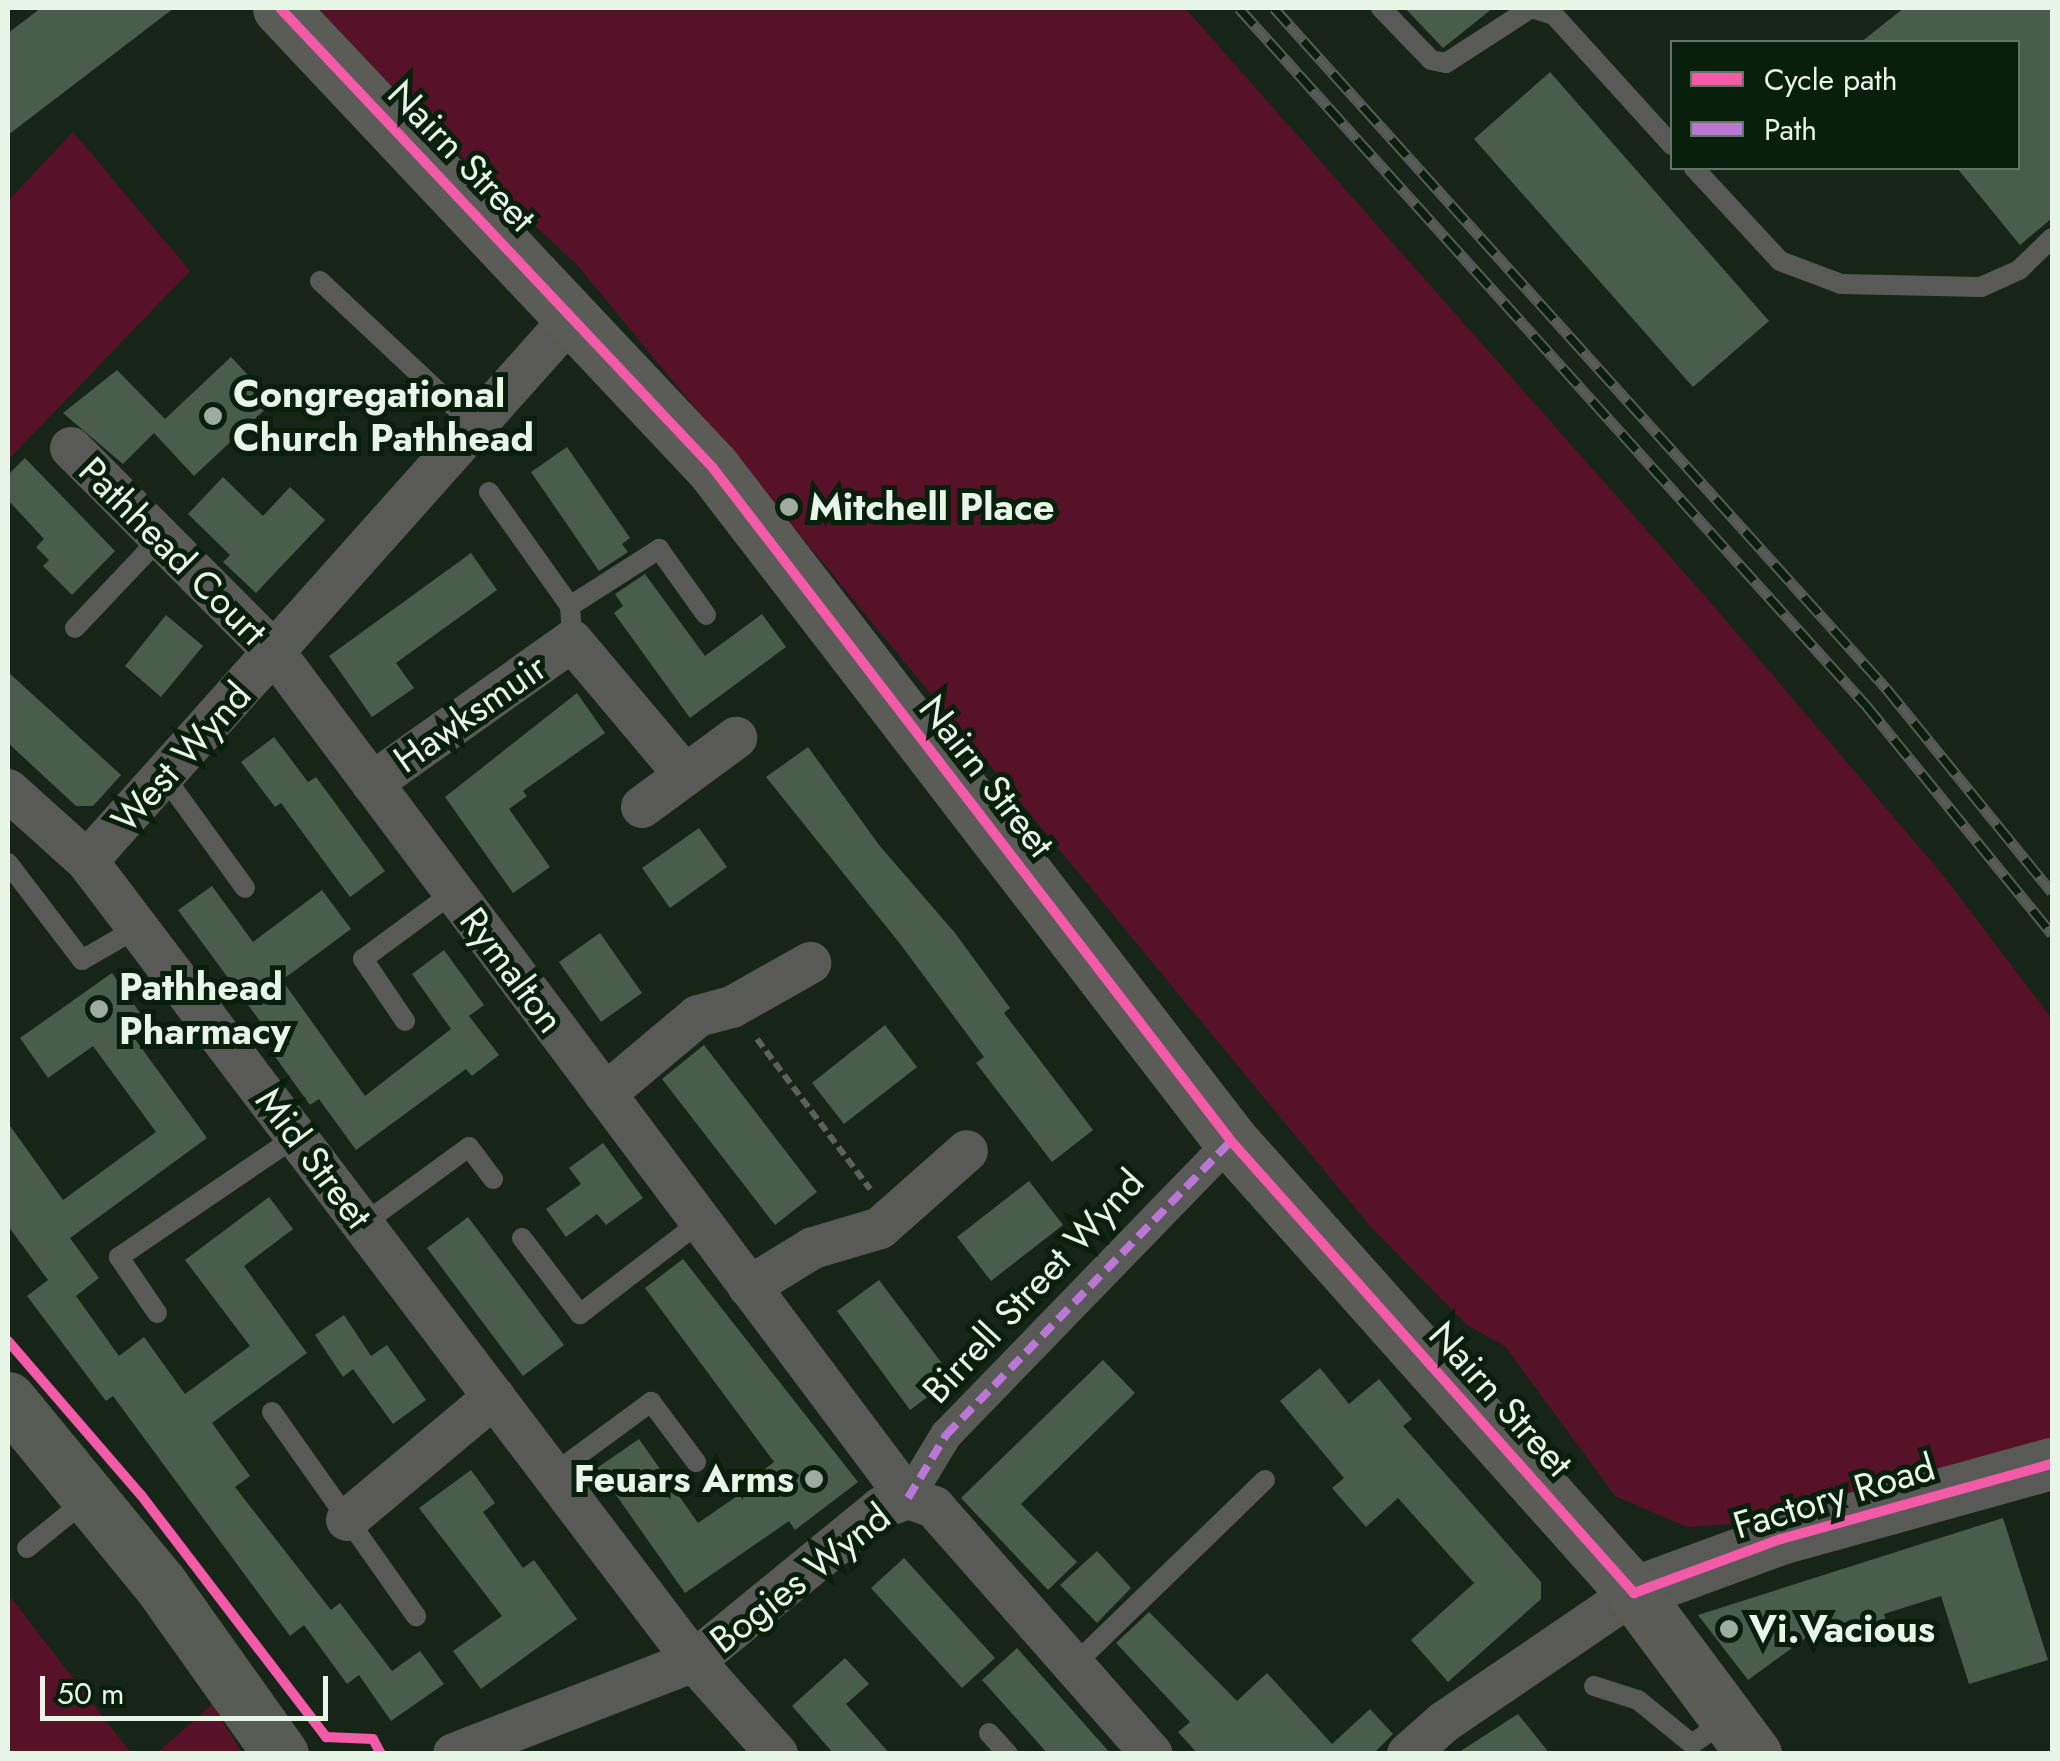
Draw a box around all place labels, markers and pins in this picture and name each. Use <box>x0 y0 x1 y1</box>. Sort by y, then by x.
place label: Congregational Church Pathhead <box>233 371 534 460</box>
marker: Congregational Church Pathhead <box>202 405 224 427</box>
place label: Mitchell Place <box>809 484 1054 530</box>
marker: Mitchell Place <box>778 496 800 518</box>
place label: Pathhead Pharmacy <box>119 964 291 1054</box>
marker: Pathhead Pharmacy <box>88 998 110 1020</box>
place label: Feuars Arms <box>574 1456 794 1502</box>
marker: Feuars Arms <box>803 1468 825 1490</box>
place label: Vi.Vacious <box>1749 1606 1935 1652</box>
marker: Vi.Vacious <box>1718 1618 1740 1640</box>

